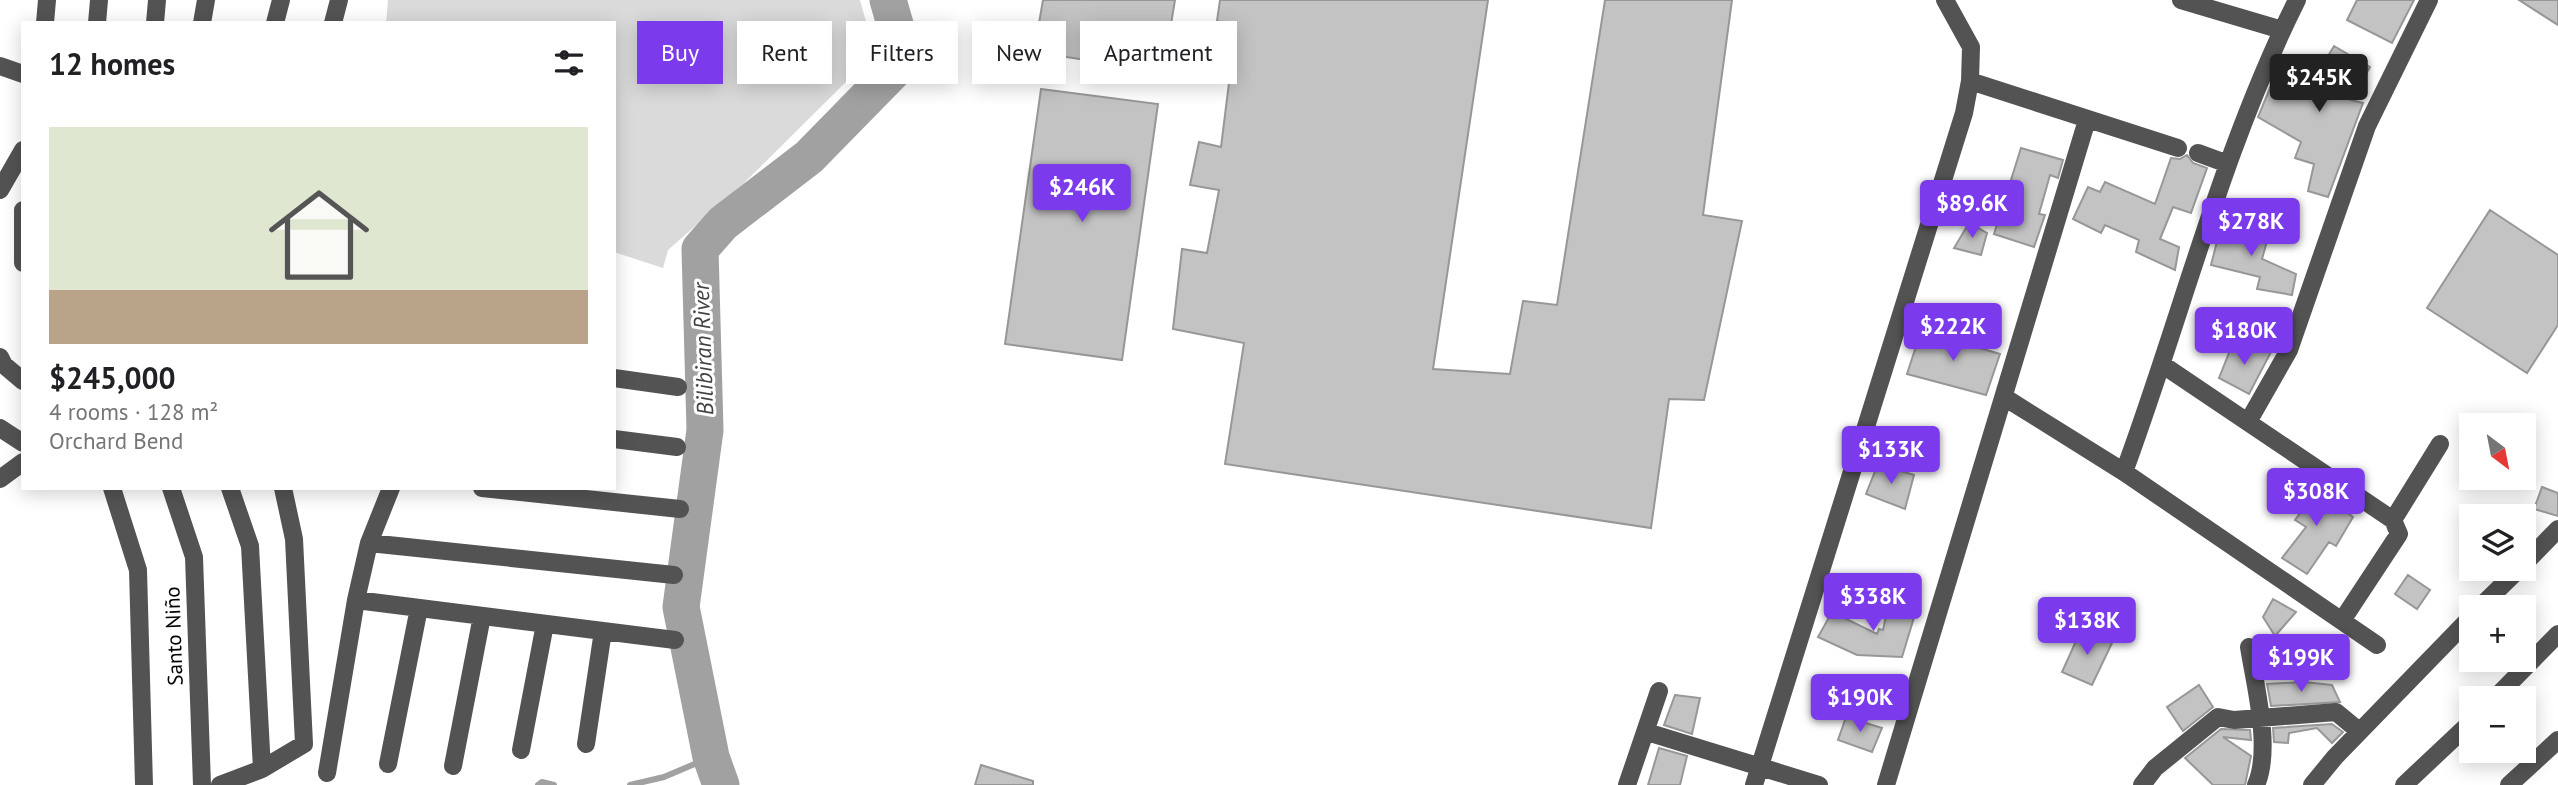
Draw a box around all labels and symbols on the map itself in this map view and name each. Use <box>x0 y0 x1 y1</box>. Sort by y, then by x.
pin: $245K <box>2270 54 2368 114</box>
pin: $246K <box>1033 164 1131 224</box>
pin: $89.6K <box>1915 180 2029 240</box>
pin: $278K <box>2202 198 2300 258</box>
water label: Bilibiran River <box>686 281 719 416</box>
pin: $222K <box>1904 304 2002 363</box>
pin: $180K <box>2195 308 2293 367</box>
north arrow <box>2459 413 2536 490</box>
pin: $133K <box>1842 426 1940 486</box>
pin: $308K <box>2267 468 2365 528</box>
pin: $338K <box>1824 574 1922 633</box>
street label: Santo Niño <box>158 586 189 686</box>
pin: $138K <box>2038 598 2136 657</box>
pin: $199K <box>2252 634 2350 694</box>
pin: $190K <box>1811 674 1909 734</box>

